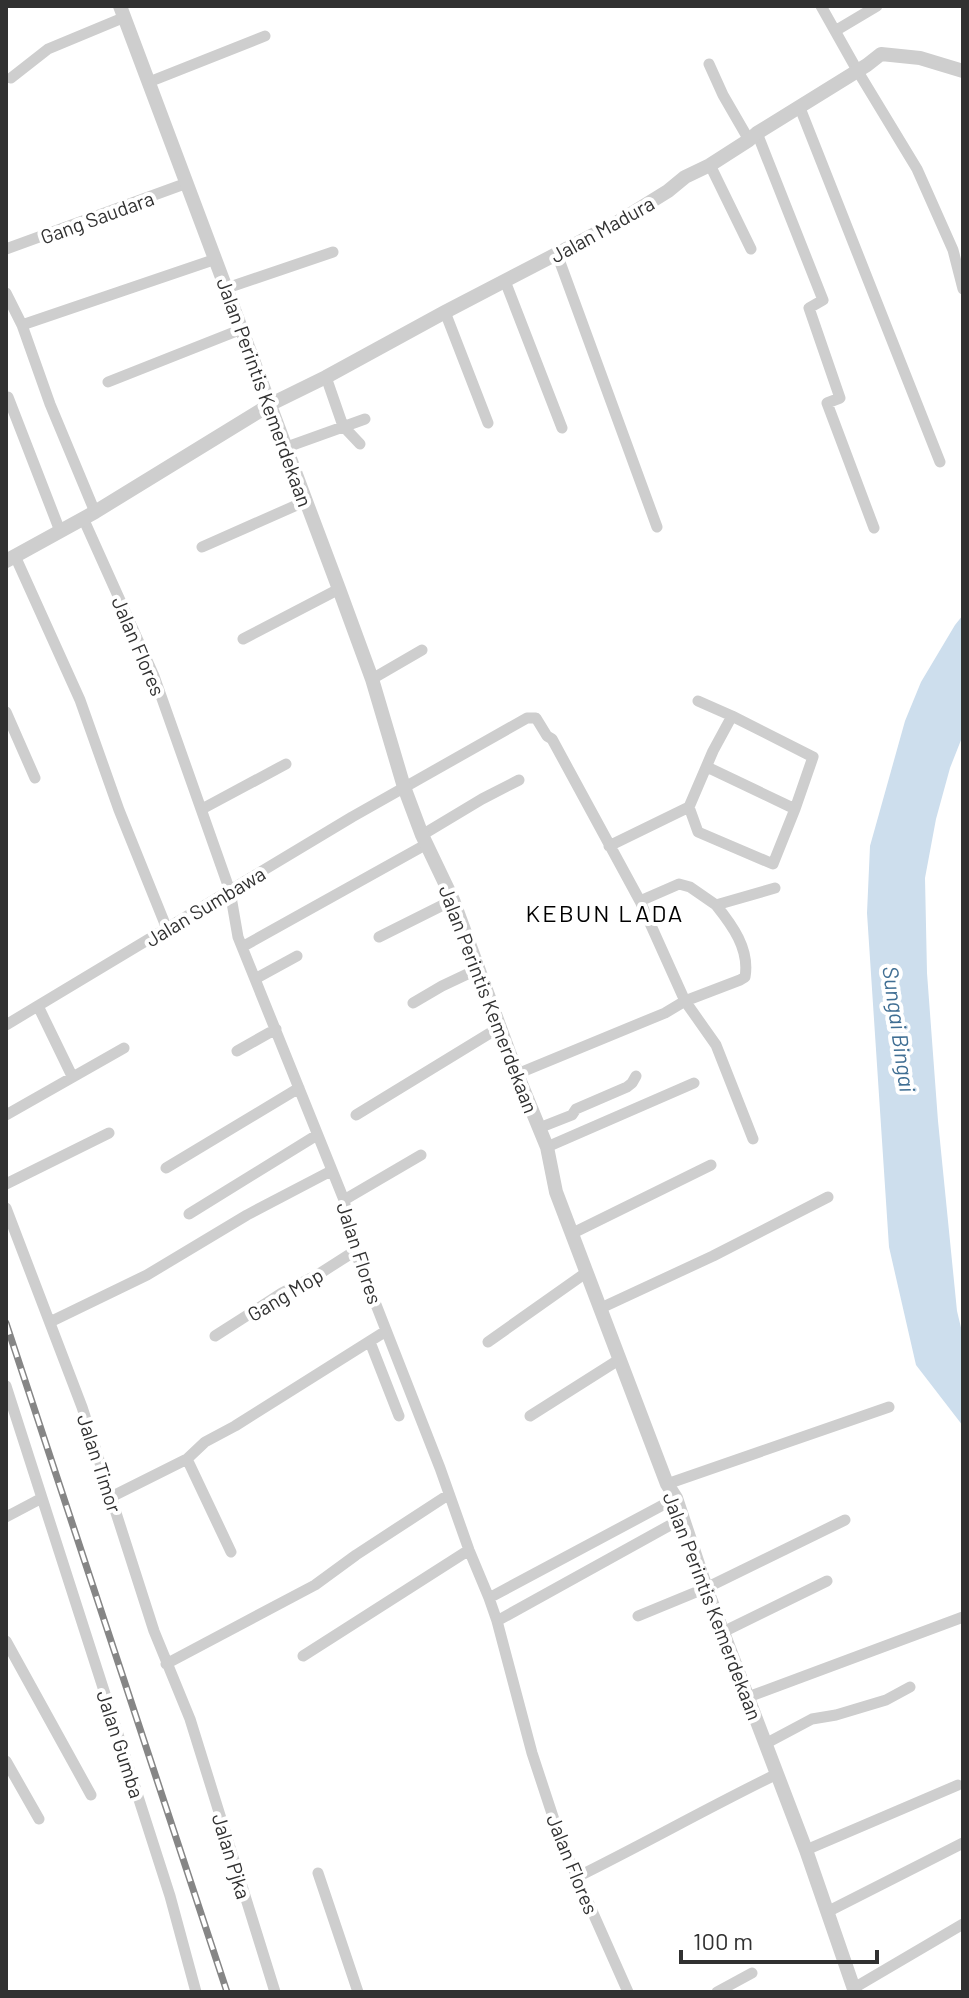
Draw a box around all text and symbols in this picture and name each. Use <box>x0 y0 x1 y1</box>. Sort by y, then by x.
street label: Gang Saudara <box>37 185 157 249</box>
street label: Jalan Madura <box>546 191 658 267</box>
street label: Jalan Perintis Kemerdekaan <box>212 274 318 510</box>
street label: Jalan Flores <box>107 593 171 699</box>
street label: Jalan Sumbawa <box>141 861 269 951</box>
street label: Jalan Perintis Kemerdekaan <box>434 882 544 1116</box>
district label: KEBUN LADA <box>526 898 684 927</box>
water label: Sungai Bingai <box>878 964 922 1094</box>
street label: Jalan Flores <box>332 1199 388 1307</box>
street label: Gang Mop <box>243 1262 327 1326</box>
street label: Jalan Timor <box>73 1411 127 1515</box>
street label: Jalan Perintis Kemerdekaan <box>658 1489 768 1723</box>
street label: Jalan Gumba <box>92 1687 150 1801</box>
street label: Jalan Pjka <box>208 1810 256 1902</box>
street label: Jalan Flores <box>542 1811 604 1917</box>
scale bar <box>681 1914 877 1964</box>
text: 100 m <box>693 1926 753 1955</box>

